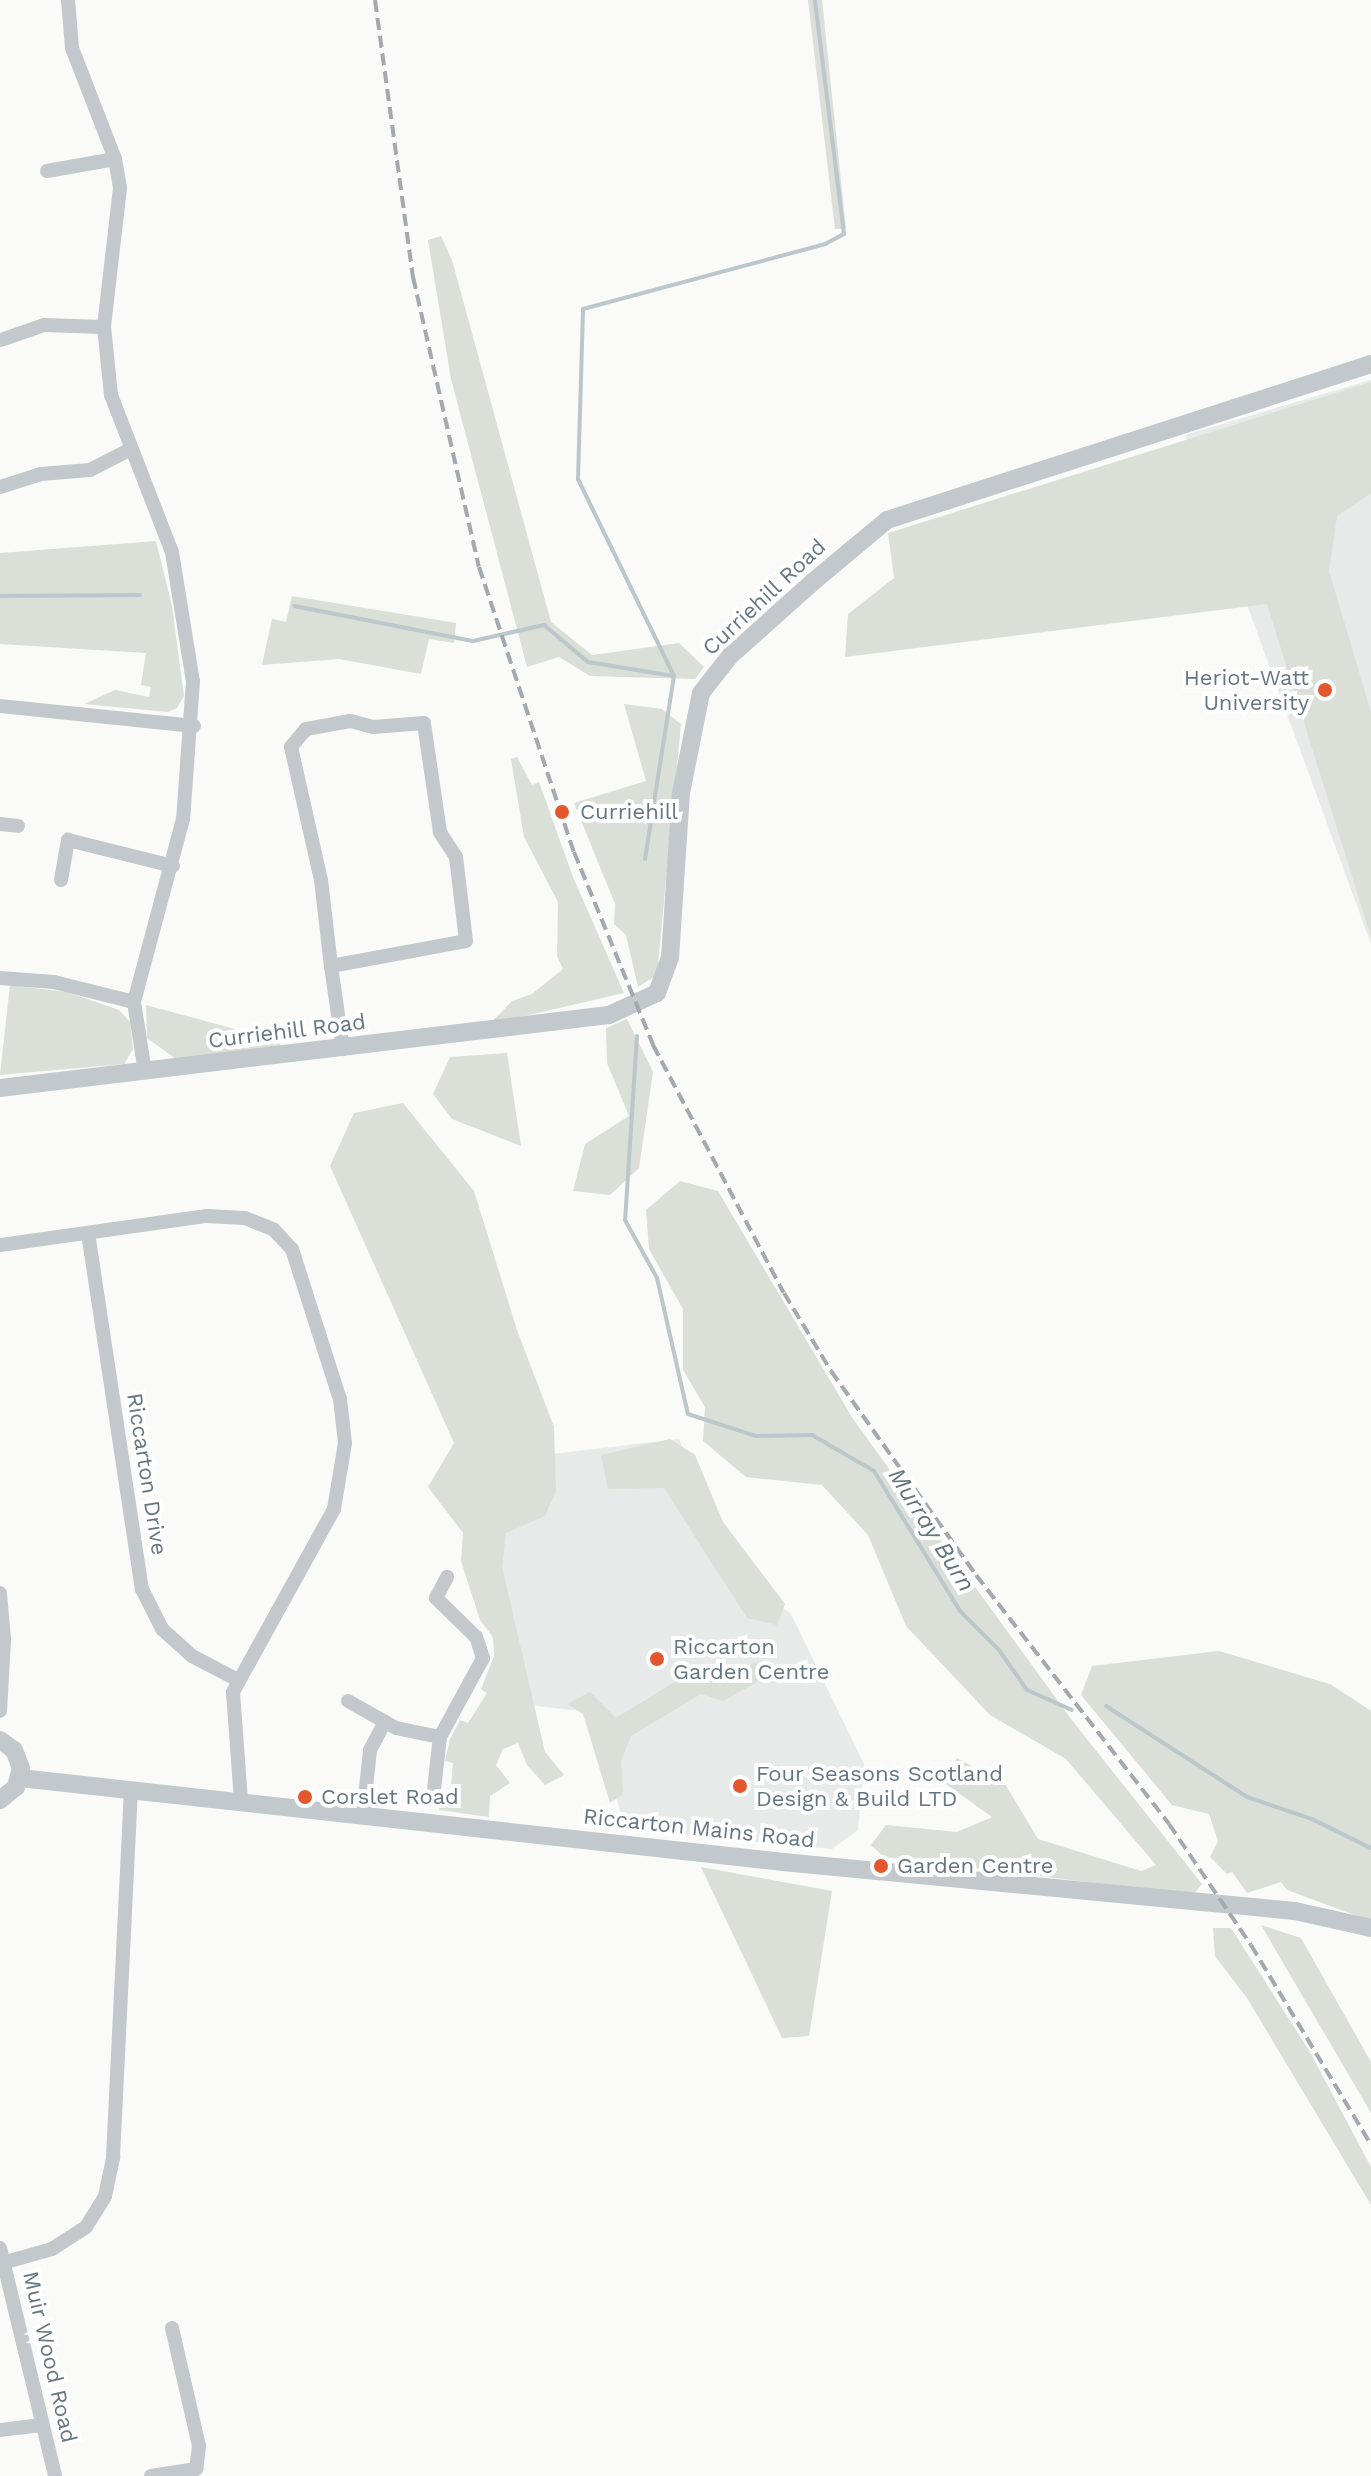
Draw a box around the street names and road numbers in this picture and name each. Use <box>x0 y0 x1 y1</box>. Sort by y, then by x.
street label: Curriehill Road <box>697 533 831 661</box>
street label: Curriehill Road <box>206 1008 368 1054</box>
street label: Riccarton Drive <box>121 1391 173 1557</box>
street label: Riccarton Mains Road <box>582 1803 816 1853</box>
street label: Muir Wood Road <box>17 2268 83 2446</box>

